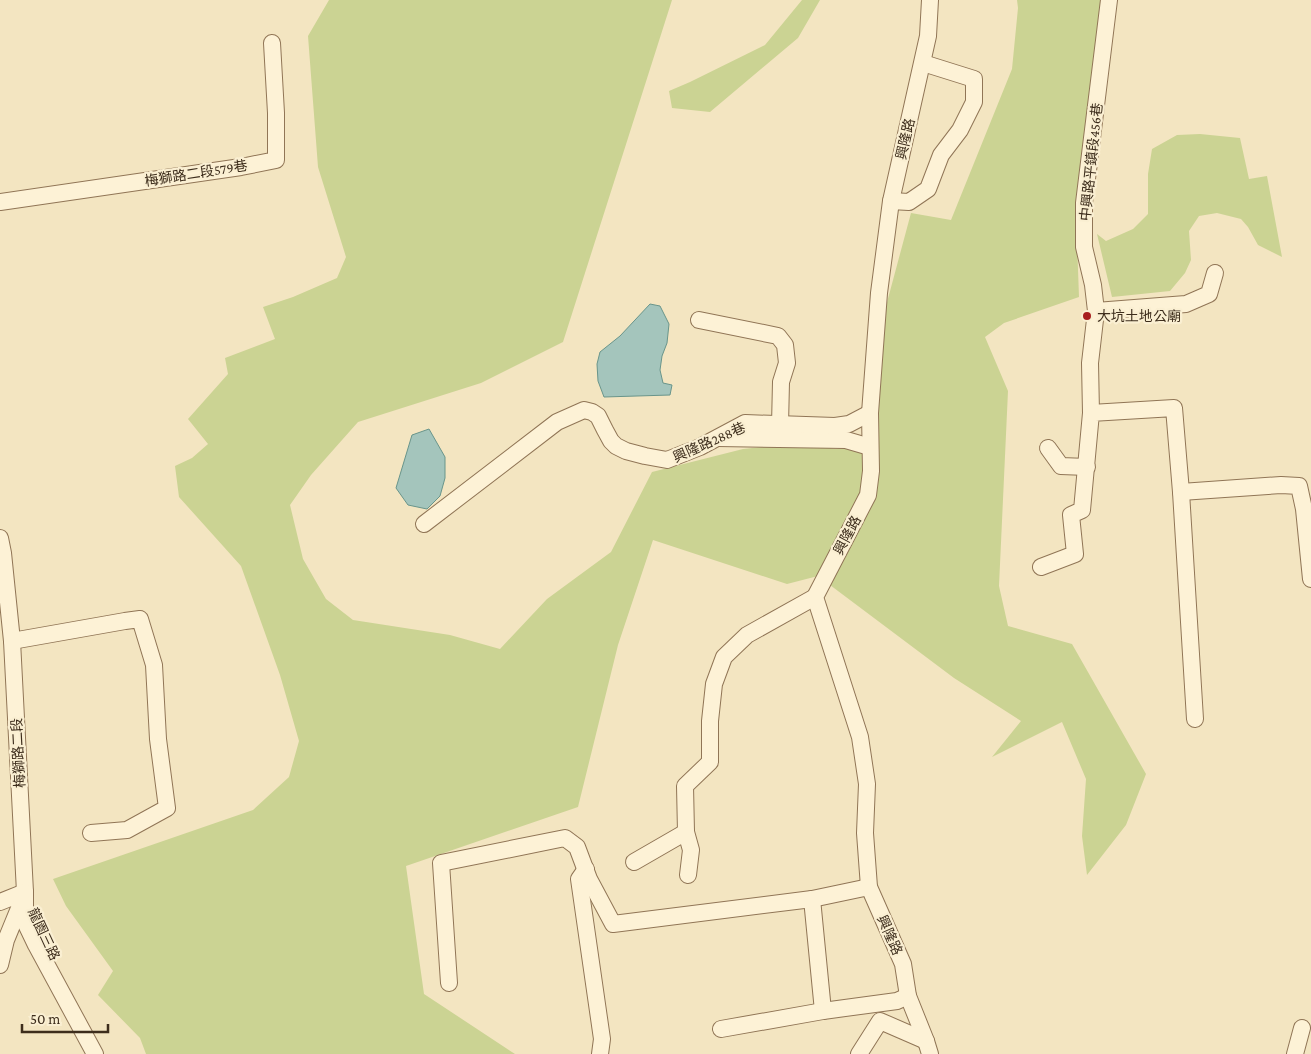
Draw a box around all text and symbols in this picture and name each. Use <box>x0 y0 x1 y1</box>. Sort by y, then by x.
street label: 中興路平鎮段456巷 <box>1077 102 1105 222</box>
street label: 興隆路 <box>892 117 918 161</box>
street label: 梅獅路二段579巷 <box>144 157 248 189</box>
place label: 大坑土地公廟 <box>1097 308 1181 324</box>
marker: 大坑土地公廟 <box>1081 310 1093 322</box>
street label: 興隆路288巷 <box>670 419 748 465</box>
street label: 興隆路 <box>830 513 864 557</box>
street label: 梅獅路二段 <box>8 718 28 788</box>
street label: 龍園三路 <box>25 905 63 963</box>
street label: 興隆路 <box>874 913 906 957</box>
scale bar <box>22 1002 109 1034</box>
text: 50 m <box>30 1011 60 1027</box>

